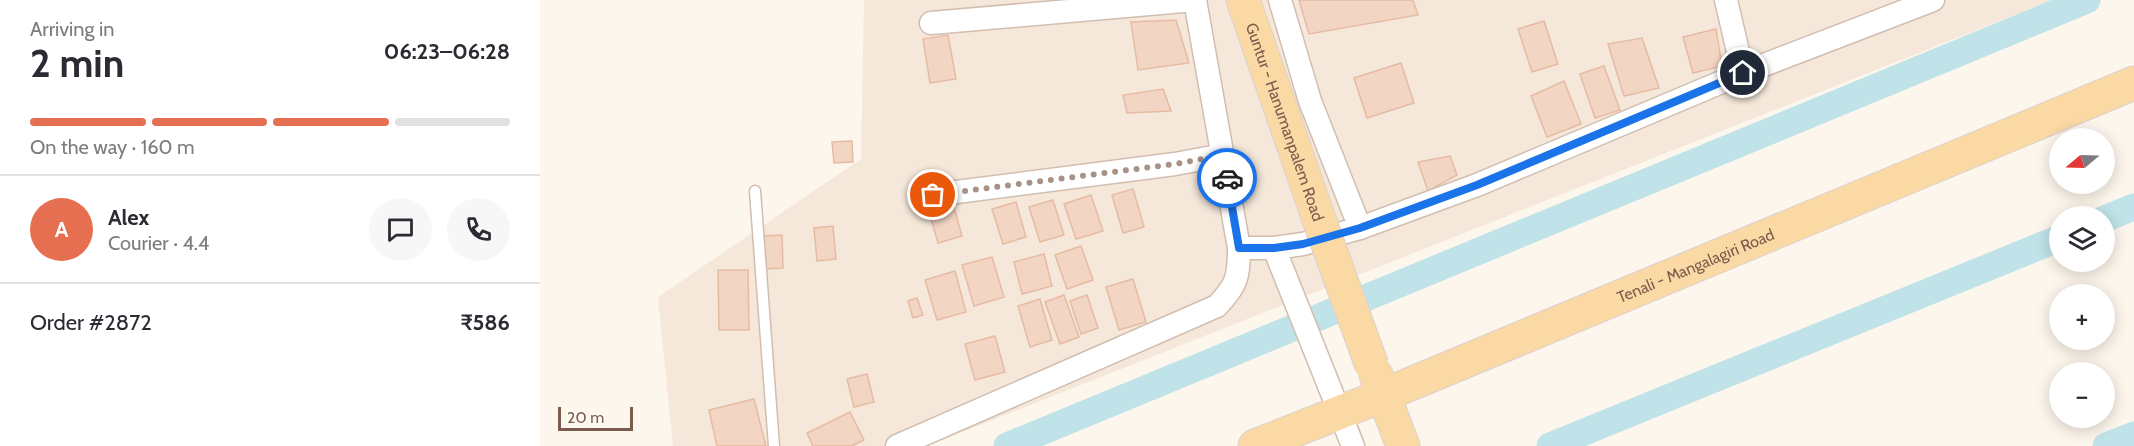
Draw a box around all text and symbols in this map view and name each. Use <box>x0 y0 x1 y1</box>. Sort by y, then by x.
text: Arriving in <box>30 17 114 41</box>
street label: Guntur - Hanumanpalem Road <box>1242 20 1328 224</box>
text: 06:23–06:28 <box>384 38 510 65</box>
text: 2 min <box>30 39 124 87</box>
pin <box>1717 47 1768 98</box>
icon: home <box>1726 56 1759 89</box>
north arrow <box>2049 128 2115 194</box>
map controls <box>2049 128 2115 428</box>
text: On the way · 160 m <box>30 135 195 159</box>
courier <box>1197 148 1257 208</box>
icon: car <box>1211 162 1244 195</box>
pin <box>907 169 958 220</box>
icon: bag <box>916 178 949 211</box>
button: chat <box>369 198 432 261</box>
button: phone <box>447 198 510 261</box>
text: Alex <box>108 204 149 231</box>
button: layers <box>2049 206 2115 272</box>
text: A <box>55 216 68 243</box>
street label: Tenali - Mangalagiri Road <box>1614 225 1777 307</box>
text: Courier · 4.4 <box>108 231 209 255</box>
button: + <box>2049 284 2115 350</box>
text: Order #2872 <box>30 309 152 336</box>
text: ₹586 <box>461 309 510 336</box>
button: − <box>2049 362 2115 428</box>
scale bar <box>558 404 633 432</box>
text: 20 m <box>567 408 604 427</box>

